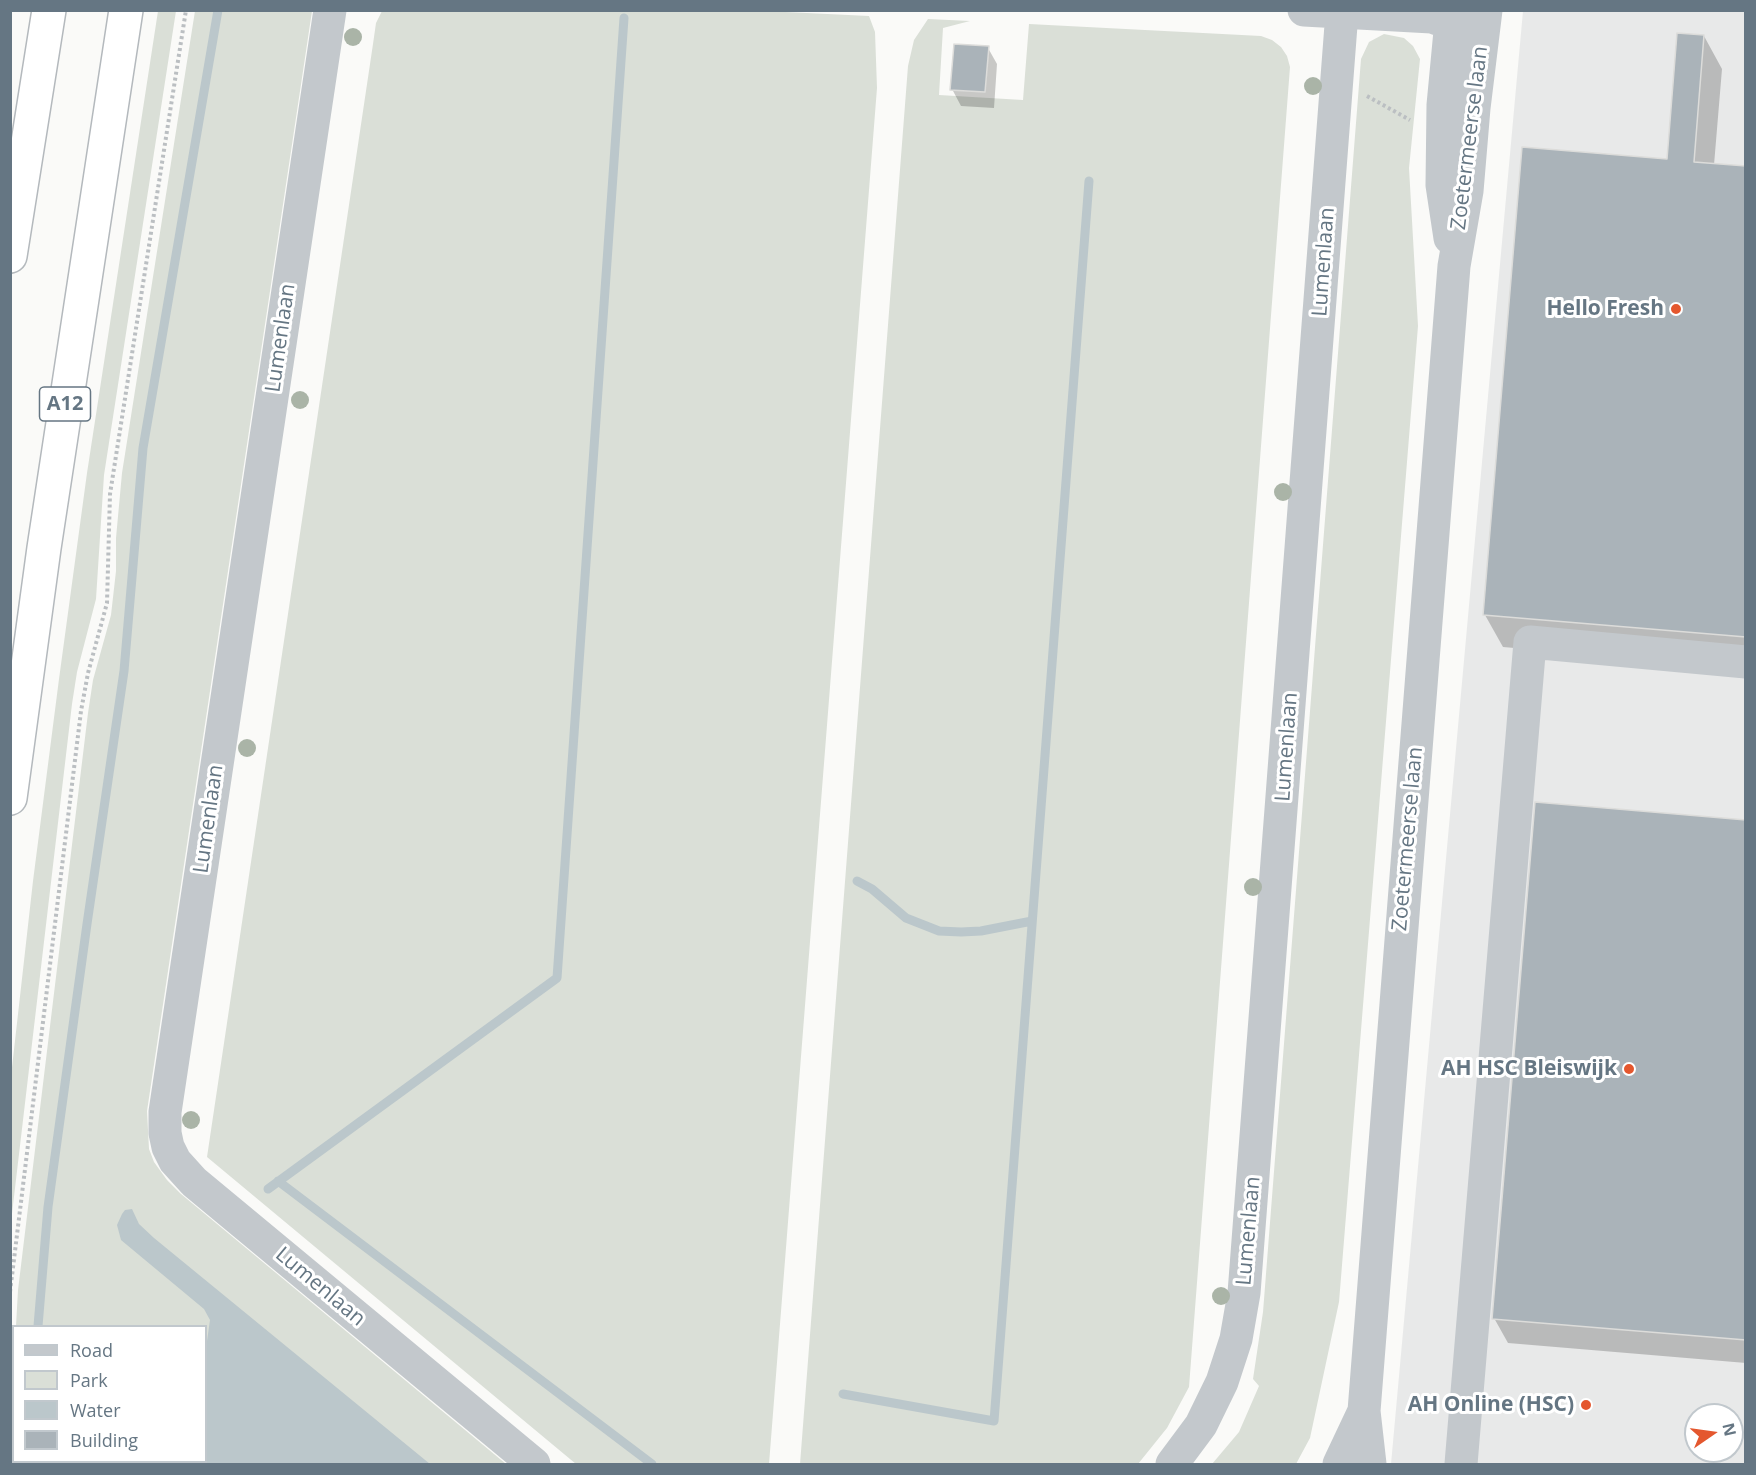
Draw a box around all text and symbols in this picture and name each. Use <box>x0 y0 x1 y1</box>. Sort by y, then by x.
street label: Zoetermeerse laan <box>1446 45 1494 231</box>
street label: Lumenlaan <box>1308 207 1340 317</box>
street label: Lumenlaan <box>261 282 301 394</box>
place label: Hello Fresh <box>1547 296 1664 322</box>
marker: Hello Fresh <box>1669 302 1683 316</box>
road number: A12 <box>40 387 90 421</box>
street label: Lumenlaan <box>1271 692 1303 802</box>
street label: Zoetermeerse laan <box>1387 746 1429 932</box>
street label: Lumenlaan <box>189 763 229 875</box>
place label: AH HSC Bleiswijk <box>1441 1056 1617 1082</box>
marker: AH HSC Bleiswijk <box>1622 1062 1636 1076</box>
street label: Lumenlaan <box>1232 1175 1266 1287</box>
street label: Lumenlaan <box>270 1242 370 1332</box>
legend <box>12 1325 207 1463</box>
text: Road <box>70 1338 113 1362</box>
text: Park <box>70 1368 108 1392</box>
place label: AH Online (HSC) <box>1408 1392 1574 1418</box>
text: Water <box>70 1398 121 1422</box>
marker: AH Online (HSC) <box>1579 1398 1593 1412</box>
north arrow <box>1684 1403 1744 1463</box>
text: N <box>1717 1421 1742 1438</box>
text: Building <box>70 1428 138 1452</box>

